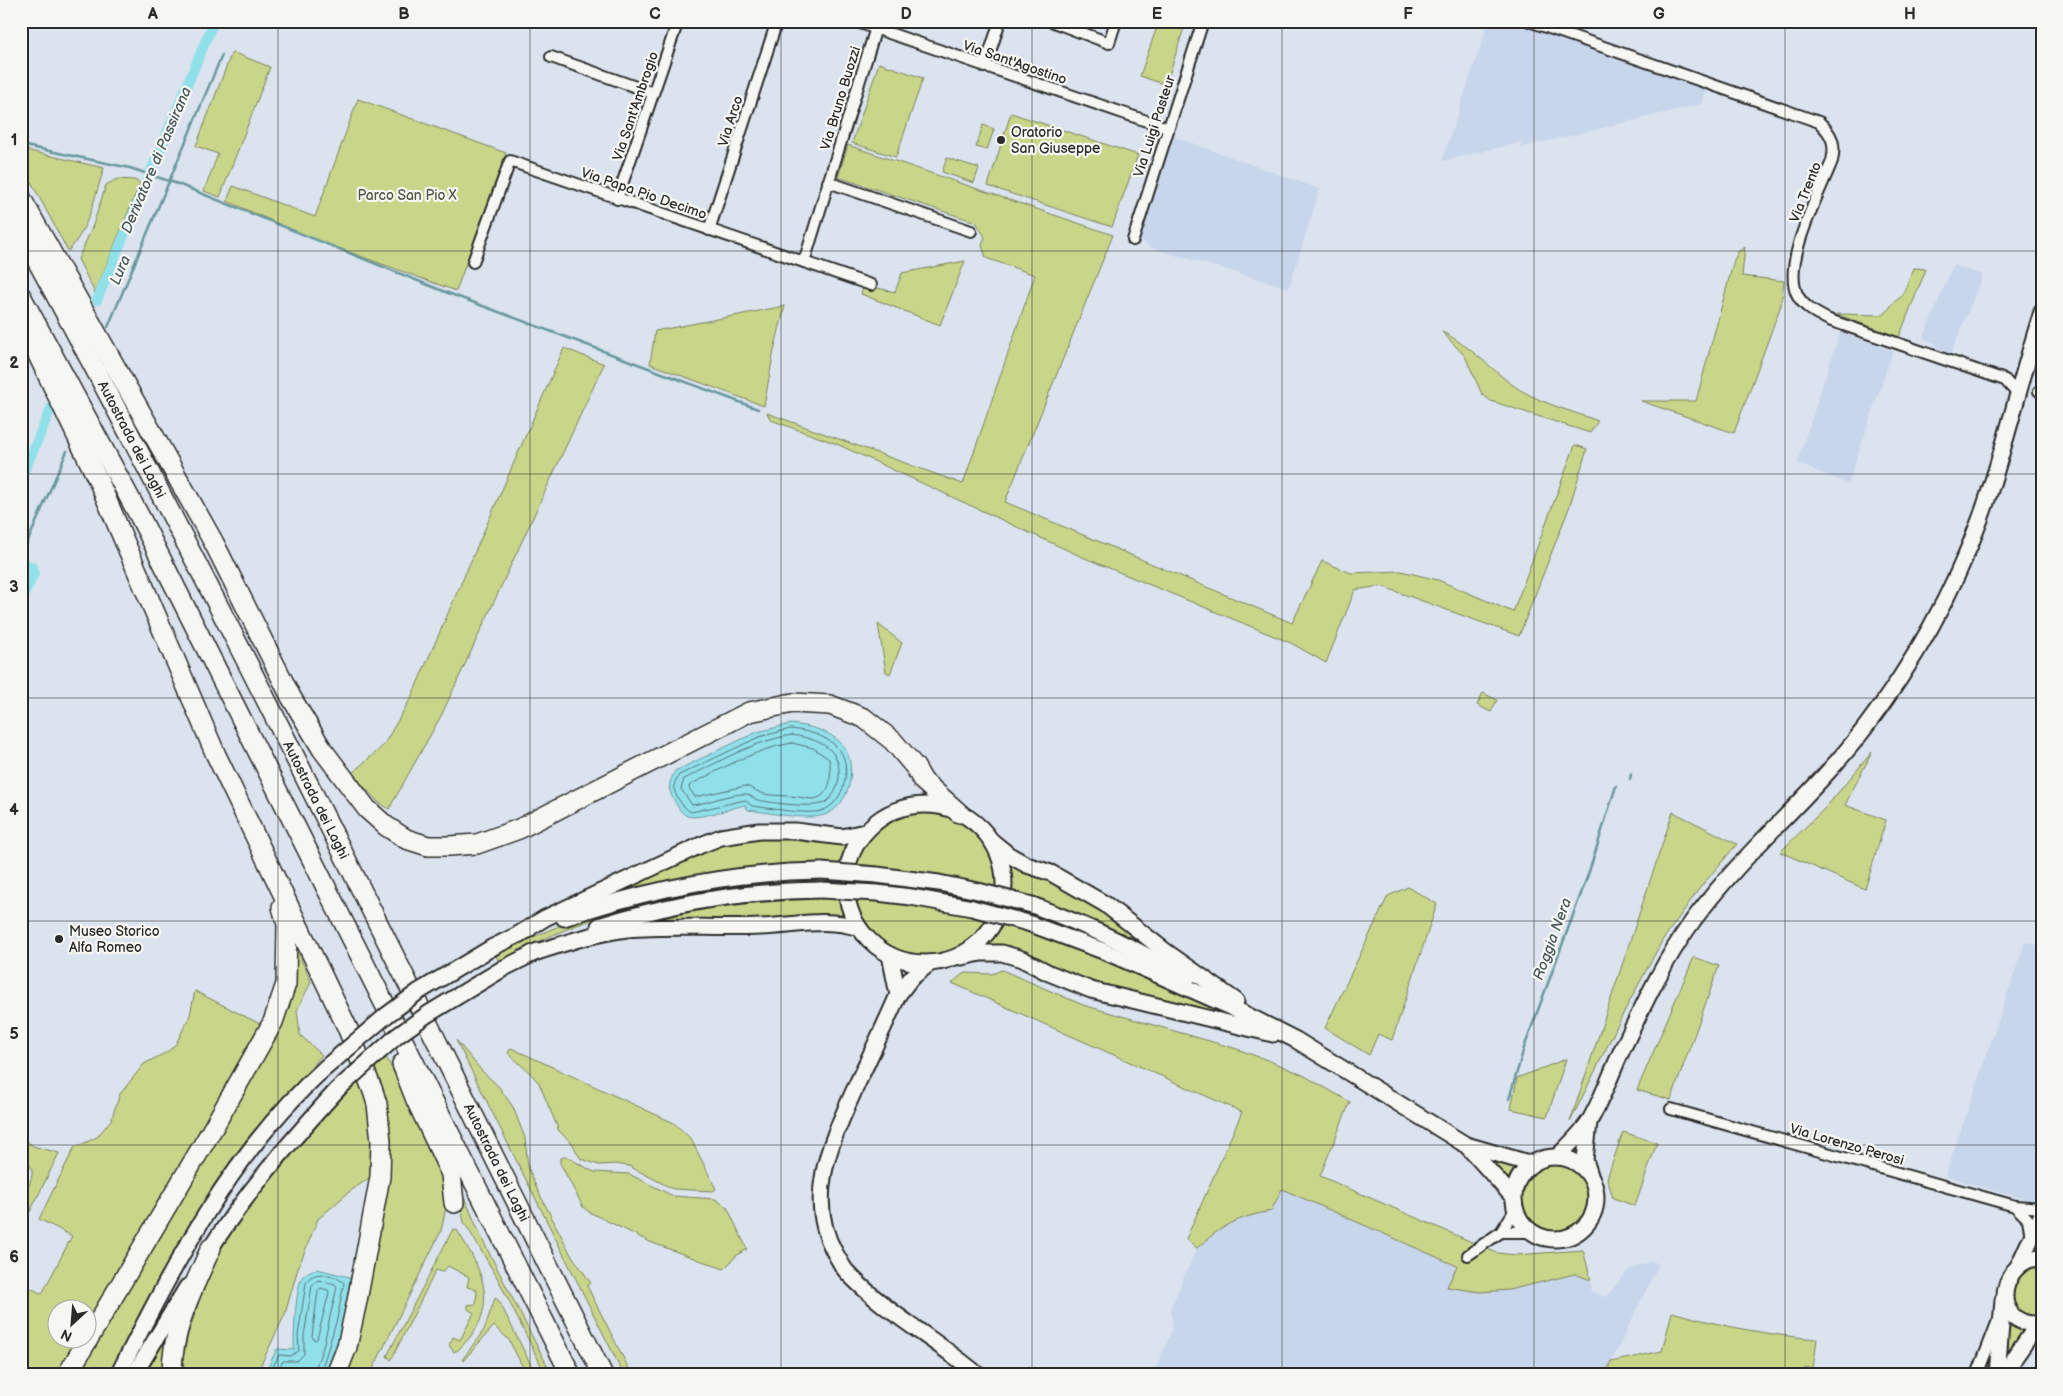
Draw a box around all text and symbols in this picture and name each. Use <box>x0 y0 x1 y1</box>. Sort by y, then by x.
text: A <box>147 5 158 24</box>
text: B <box>398 5 410 24</box>
text: C <box>649 5 661 24</box>
text: D <box>900 5 912 24</box>
text: E <box>1152 5 1162 24</box>
text: F <box>1403 5 1413 24</box>
text: G <box>1653 5 1665 24</box>
text: H <box>1904 5 1916 24</box>
street label: Via Sant'Agostino <box>961 37 1069 88</box>
street label: Via Bruno Buozzi <box>817 44 864 152</box>
street label: Via Sant'Ambrogio <box>609 49 662 163</box>
street label: Via Luigi Pasteur <box>1130 72 1179 179</box>
water label: Derivatore di Passirana <box>117 84 196 236</box>
street label: Via Arco <box>714 94 747 149</box>
place label: Oratorio San Giuseppe <box>1011 124 1100 157</box>
text: 1 <box>11 131 17 150</box>
marker: Oratorio San Giuseppe <box>995 134 1007 146</box>
street label: Via Trento <box>1786 159 1825 225</box>
street label: Via Papa Pio Decimo <box>579 164 709 223</box>
park label: Parco San Pio X <box>358 187 456 204</box>
water label: Lura <box>106 253 135 288</box>
text: 2 <box>9 354 19 373</box>
street label: Autostrada dei Laghi <box>94 378 169 501</box>
text: 3 <box>9 578 19 597</box>
street label: Autostrada dei Laghi <box>279 738 353 862</box>
text: 4 <box>9 801 19 820</box>
water label: Roggia Nera <box>1529 896 1576 983</box>
place label: Museo Storico Alfa Romeo <box>69 923 160 956</box>
marker: Museo Storico Alfa Romeo <box>53 933 65 945</box>
text: 5 <box>9 1025 19 1044</box>
street label: Autostrada dei Laghi <box>460 1101 533 1225</box>
street label: Via Lorenzo Perosi <box>1788 1120 1906 1169</box>
text: 6 <box>9 1248 19 1267</box>
north arrow <box>48 1298 98 1348</box>
text: N <box>58 1325 75 1345</box>

